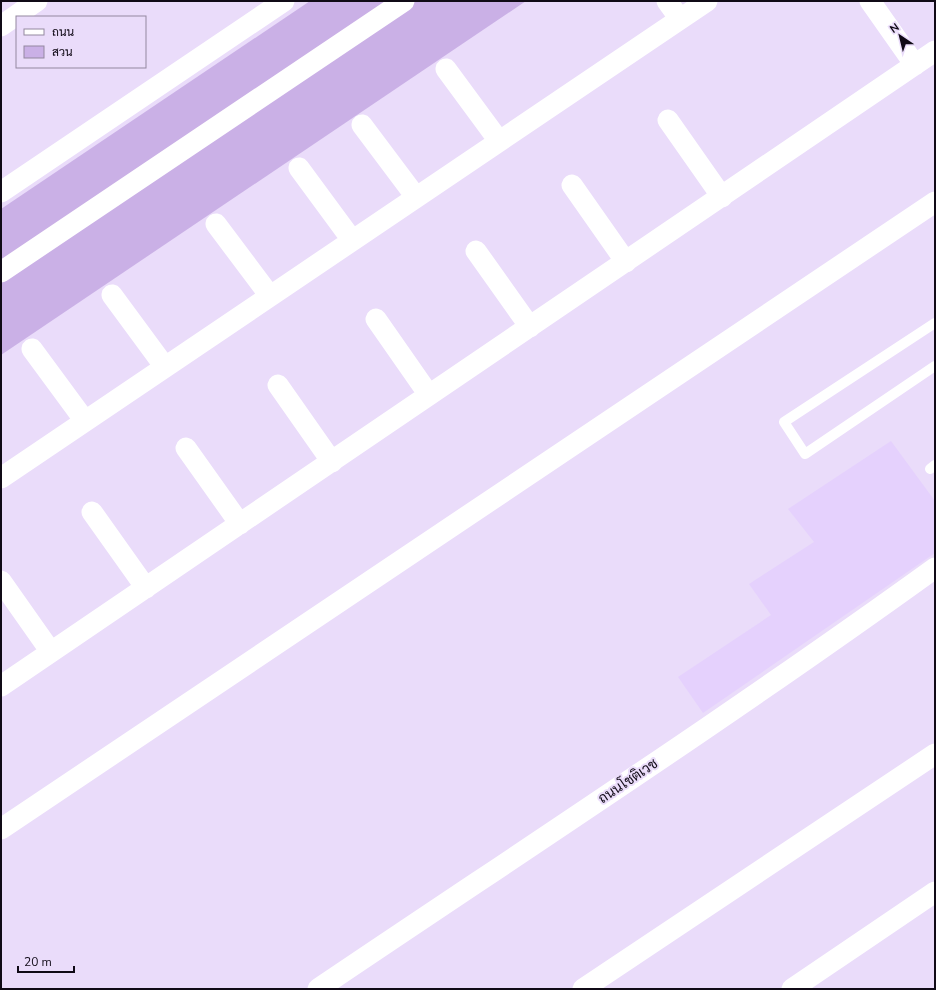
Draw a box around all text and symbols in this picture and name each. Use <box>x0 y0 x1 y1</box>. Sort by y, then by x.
legend <box>16 16 146 68</box>
north arrow <box>880 16 920 56</box>
text: N <box>887 20 902 37</box>
text: ถนน <box>52 24 75 40</box>
text: สวน <box>52 44 73 60</box>
street label: ถนนโชติเวช <box>594 754 662 808</box>
scale bar <box>18 948 74 974</box>
text: 20 m <box>24 954 52 970</box>

